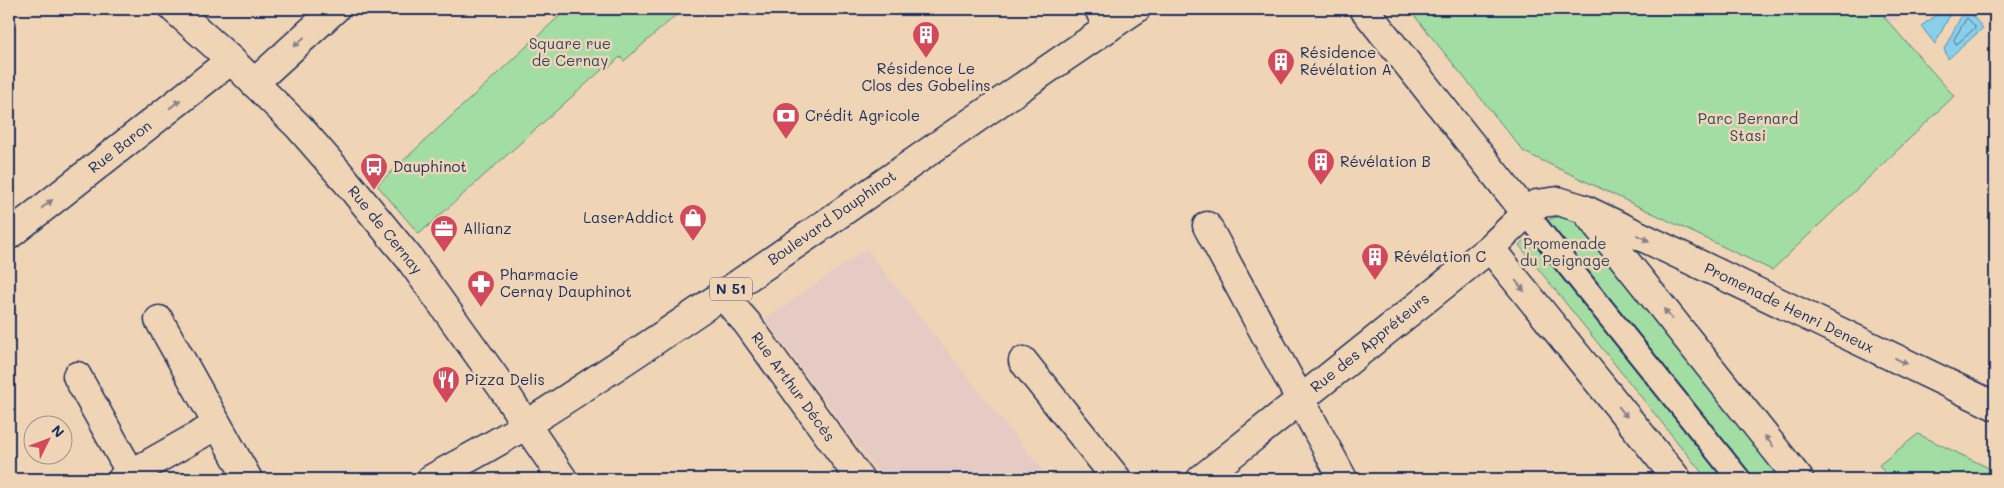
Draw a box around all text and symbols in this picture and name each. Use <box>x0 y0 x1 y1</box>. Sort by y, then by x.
building icon: Résidence Le Clos des Gobelins <box>911 20 941 59</box>
park label: Square rue de Cernay <box>529 33 611 70</box>
one-way arrow <box>293 36 305 47</box>
place label: Résidence Révélation A <box>1300 42 1392 79</box>
building icon: Résidence Révélation A <box>1266 47 1296 86</box>
place label: Résidence Le Clos des Gobelins <box>861 58 991 95</box>
one-way arrow <box>168 99 182 109</box>
bank icon: Crédit Agricole <box>771 101 801 140</box>
place label: Crédit Agricole <box>805 105 920 125</box>
park label: Parc Bernard Stasi <box>1698 108 1798 145</box>
street label: Rue Baron <box>84 115 155 177</box>
building icon: Révélation B <box>1306 147 1336 186</box>
place label: Révélation B <box>1340 151 1431 171</box>
bus stop icon: Dauphinot <box>359 152 389 191</box>
place label: Dauphinot <box>393 156 467 176</box>
street label: Boulevard Dauphinot <box>763 165 900 269</box>
street label: Rue de Cernay <box>344 181 428 278</box>
one-way arrow <box>40 199 53 210</box>
shop icon: LaserAddict <box>678 203 708 242</box>
place label: LaserAddict <box>583 207 674 227</box>
office icon: Allianz <box>429 214 459 253</box>
place label: Allianz <box>463 218 512 238</box>
park label: Promenade du Peignage <box>1520 233 1610 270</box>
one-way arrow <box>1636 234 1651 242</box>
building icon: Révélation C <box>1360 242 1390 281</box>
place label: Révélation C <box>1394 246 1487 266</box>
street label: Promenade Henri Deneux <box>1701 257 1878 357</box>
place label: Pharmacie Cernay Dauphinot <box>500 264 632 301</box>
pharmacy icon: Pharmacie Cernay Dauphinot <box>466 269 496 308</box>
road number: N 51 <box>710 278 752 300</box>
one-way arrow <box>1515 279 1526 292</box>
street label: Rue des Appréteurs <box>1306 288 1433 396</box>
one-way arrow <box>1662 308 1673 321</box>
street label: Rue Arthur Décès <box>747 328 840 445</box>
one-way arrow <box>1894 357 1908 365</box>
restaurant icon: Pizza Delis <box>431 365 461 404</box>
place label: Pizza Delis <box>465 369 545 389</box>
one-way arrow <box>1617 405 1628 418</box>
north arrow <box>22 416 72 466</box>
text: N <box>47 421 69 441</box>
one-way arrow <box>1764 434 1774 448</box>

